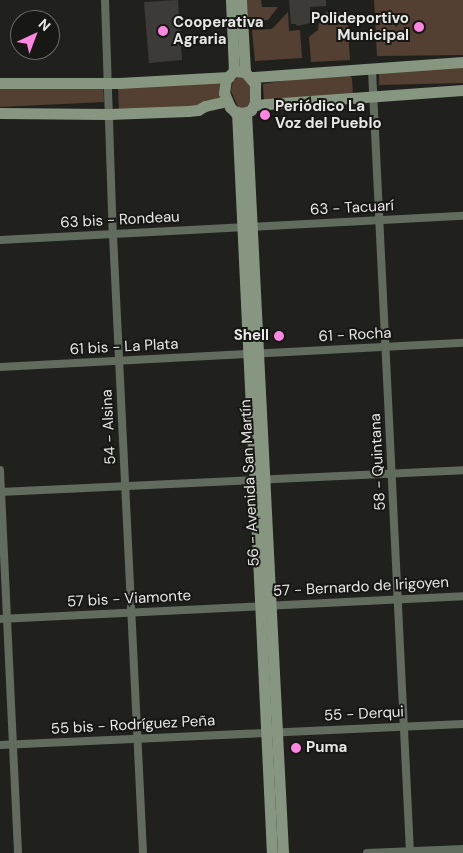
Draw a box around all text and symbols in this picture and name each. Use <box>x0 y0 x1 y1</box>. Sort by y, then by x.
place label: Polideportivo Municipal <box>311 9 409 44</box>
north arrow <box>10 10 60 60</box>
place label: Cooperativa Agraria <box>173 13 263 48</box>
text: N <box>35 15 54 35</box>
marker: Polideportivo Municipal <box>413 21 425 33</box>
marker: Cooperativa Agraria <box>157 25 169 37</box>
place label: Periódico La Voz del Pueblo <box>275 97 382 132</box>
marker: Periódico La Voz del Pueblo <box>259 109 271 121</box>
street label: 63 - Tacuarí <box>310 197 394 219</box>
street label: 63 bis - Rondeau <box>60 208 180 232</box>
street label: 61 - Rocha <box>318 324 392 346</box>
place label: Shell <box>234 327 269 345</box>
marker: Shell <box>273 330 285 342</box>
street label: 61 bis - La Plata <box>69 335 179 359</box>
street label: 54 - Alsina <box>98 389 120 465</box>
street label: 56 - Avenida San Martín <box>237 399 263 567</box>
street label: 58 - Quintana <box>366 413 390 511</box>
street label: 57 - Bernardo de Irigoyen <box>273 573 449 601</box>
street label: 57 bis - Viamonte <box>66 587 192 611</box>
street label: 55 - Derqui <box>324 703 404 725</box>
street label: 55 bis - Rodríguez Peña <box>50 712 216 738</box>
place label: Puma <box>306 739 347 757</box>
marker: Puma <box>290 742 302 754</box>

